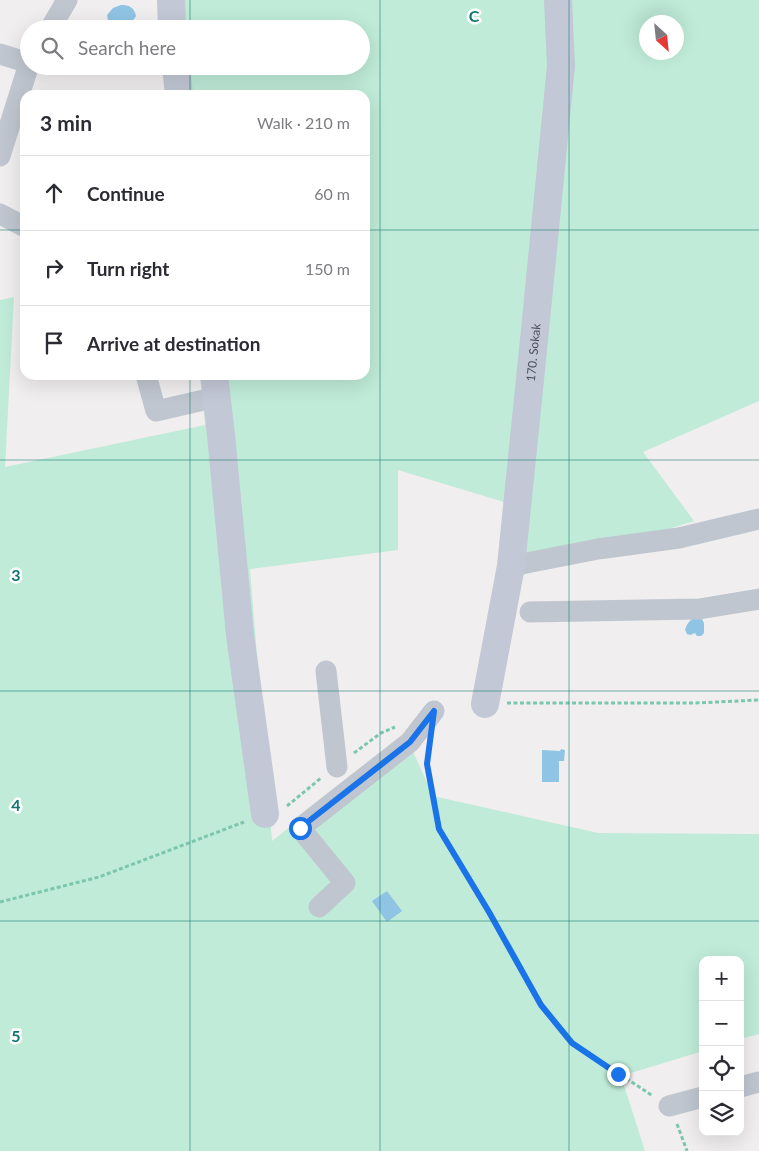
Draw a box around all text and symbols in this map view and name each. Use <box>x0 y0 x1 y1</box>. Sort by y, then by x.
text: C <box>469 6 480 25</box>
north arrow <box>639 15 684 60</box>
search box <box>20 20 370 75</box>
icon: search <box>38 34 66 62</box>
text: Search here <box>78 36 176 59</box>
text: 3 min <box>40 110 92 135</box>
text: Walk · 210 m <box>257 113 350 132</box>
icon: ahead <box>40 179 68 207</box>
text: Continue <box>87 182 165 205</box>
text: 60 m <box>314 184 350 203</box>
icon: right <box>40 254 68 282</box>
text: Turn right <box>87 257 169 280</box>
text: 150 m <box>305 259 350 278</box>
street label: 170. Sokak <box>522 322 543 382</box>
icon: arrive <box>40 329 68 357</box>
text: Arrive at destination <box>87 332 260 355</box>
text: 3 <box>11 565 21 584</box>
text: 4 <box>11 795 21 814</box>
route start <box>289 817 312 840</box>
map controls <box>699 956 744 1136</box>
button: + <box>699 956 744 1001</box>
button: − <box>699 1001 744 1046</box>
text: 5 <box>11 1026 21 1045</box>
button: locate <box>699 1046 744 1091</box>
route end <box>607 1063 630 1086</box>
button: layers <box>699 1091 744 1136</box>

